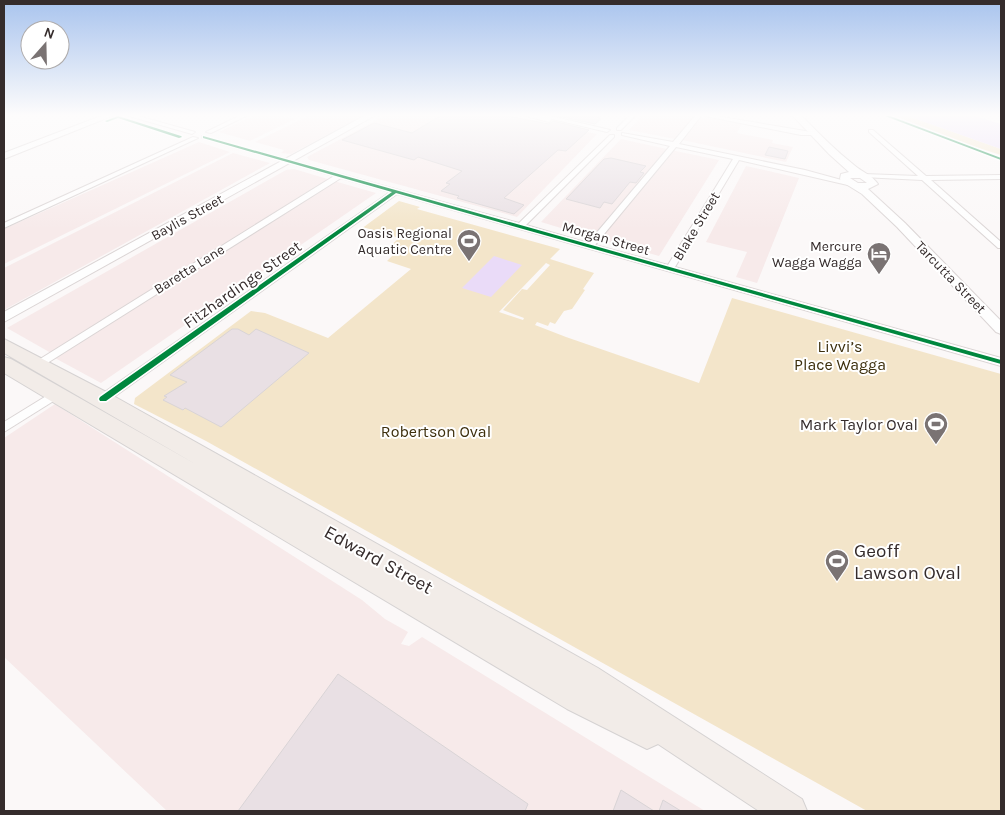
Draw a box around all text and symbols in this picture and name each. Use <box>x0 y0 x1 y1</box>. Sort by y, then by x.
north arrow <box>20 20 70 70</box>
text: N <box>42 24 57 43</box>
street label: Blake Street <box>669 189 724 264</box>
street label: Baylis Street <box>148 191 226 244</box>
street label: Morgan Street <box>560 218 652 259</box>
place label: Oasis Regional Aquatic Centre <box>357 225 452 258</box>
sports icon: Oasis Regional Aquatic Centre <box>456 228 482 262</box>
street label: Fitzhardinge Street <box>180 237 305 332</box>
place label: Mercure Wagga Wagga <box>772 238 862 271</box>
street label: Tarcutta Street <box>912 238 989 317</box>
street label: Baretta Lane <box>151 241 228 298</box>
hotel icon: Mercure Wagga Wagga <box>866 241 892 275</box>
park label: Livvi’s Place Wagga <box>794 337 886 374</box>
sports icon: Mark Taylor Oval <box>923 411 949 445</box>
place label: Mark Taylor Oval <box>800 415 918 434</box>
park label: Robertson Oval <box>381 422 491 441</box>
street label: Edward Street <box>320 521 437 599</box>
place label: Geoff Lawson Oval <box>854 540 961 584</box>
sports icon: Geoff Lawson Oval <box>824 548 850 582</box>

